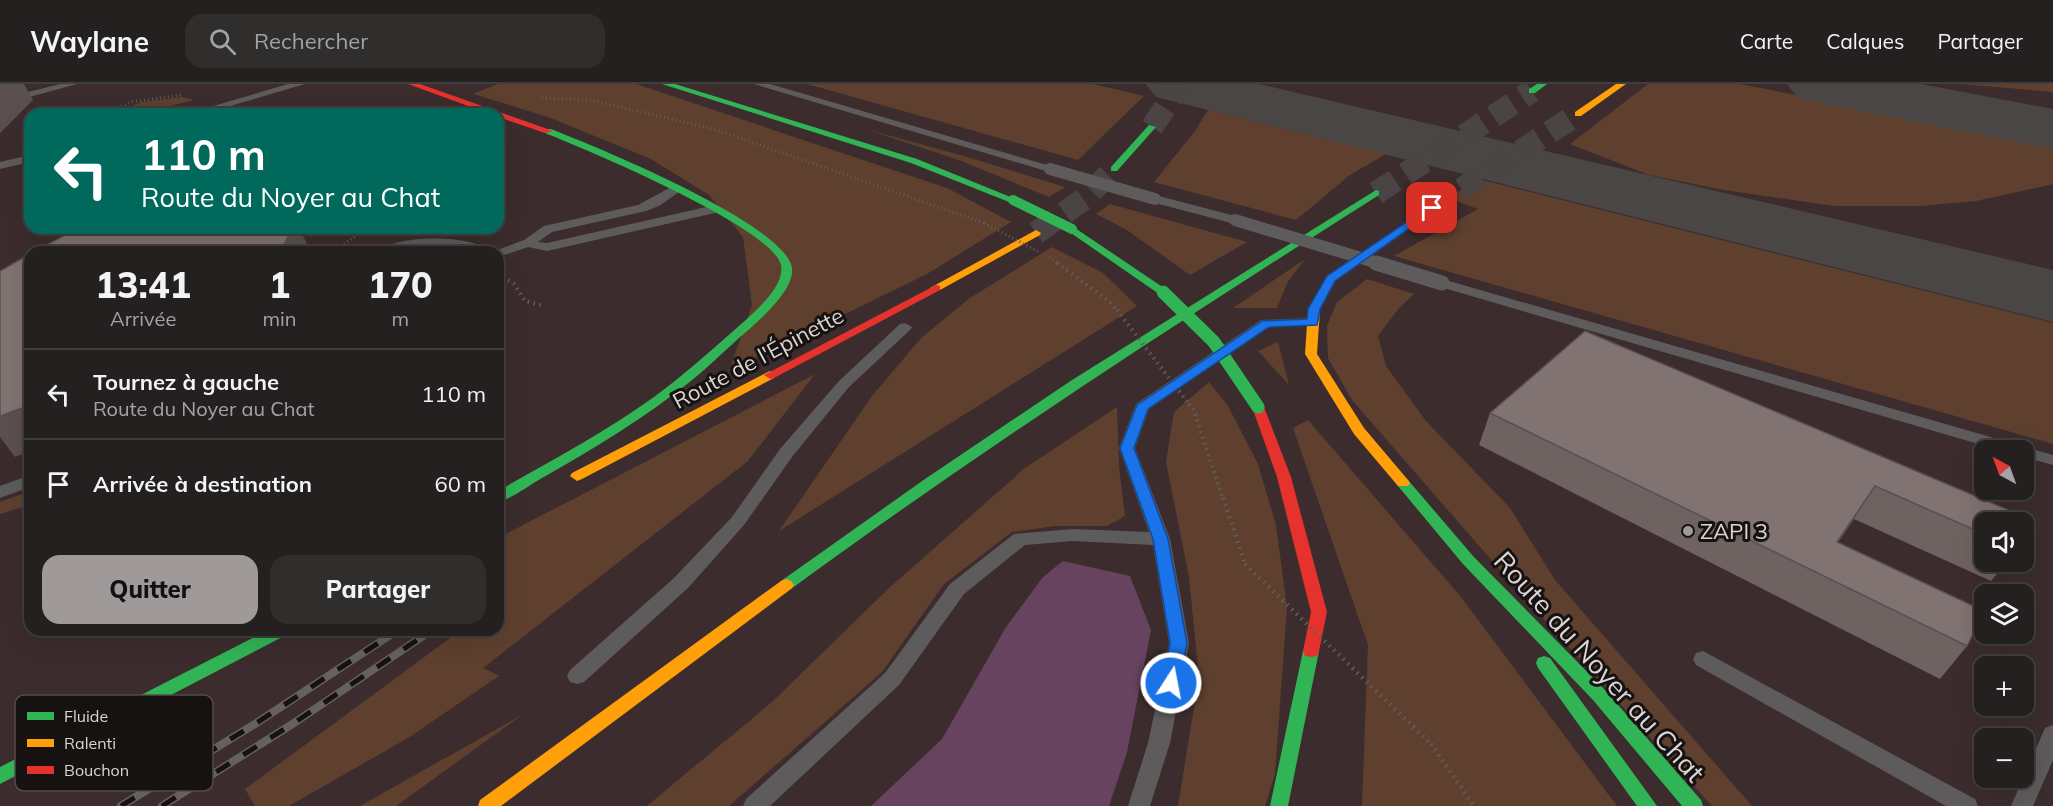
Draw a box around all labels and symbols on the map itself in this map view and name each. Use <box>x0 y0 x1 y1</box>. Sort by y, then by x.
pin <box>1406 182 1457 233</box>
street label: Route de l'Épinette <box>668 301 848 415</box>
north arrow <box>1974 440 2034 500</box>
place label: ZAPI 3 <box>1700 517 1768 545</box>
marker: ZAPI 3 <box>1681 524 1695 538</box>
street label: Route du Noyer au Chat <box>1487 544 1712 789</box>
position arrow <box>1139 651 1203 715</box>
legend <box>15 695 213 791</box>
text: Fluide <box>64 706 108 726</box>
text: Ralenti <box>64 733 116 753</box>
text: Bouchon <box>64 760 129 780</box>

